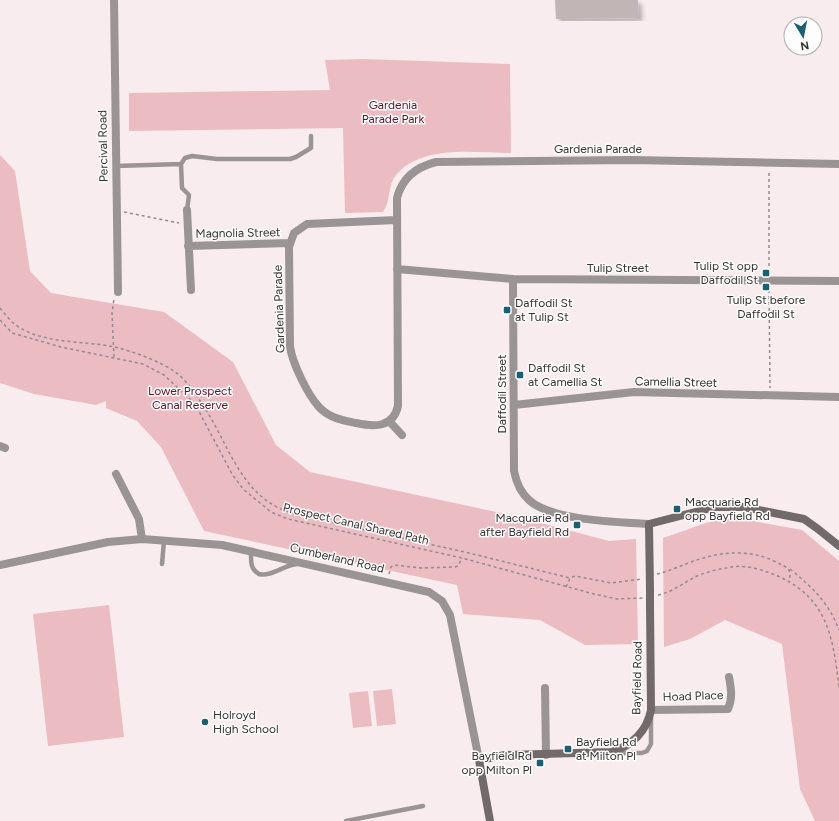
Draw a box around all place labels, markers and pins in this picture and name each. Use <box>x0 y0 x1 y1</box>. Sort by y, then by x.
place label: Tulip St opp Daffodil St <box>694 259 758 287</box>
marker: Tulip St opp Daffodil St <box>761 268 771 278</box>
marker: Tulip St before Daffodil St <box>761 282 771 292</box>
place label: Tulip St before Daffodil St <box>727 293 806 321</box>
place label: Daffodil St at Tulip St <box>515 296 573 324</box>
marker: Daffodil St at Tulip St <box>502 305 512 315</box>
place label: Daffodil St at Camellia St <box>528 361 603 389</box>
marker: Daffodil St at Camellia St <box>515 370 525 380</box>
place label: Macquarie Rd opp Bayfield Rd <box>685 495 770 523</box>
marker: Macquarie Rd opp Bayfield Rd <box>672 504 682 514</box>
place label: Macquarie Rd after Bayfield Rd <box>480 511 569 539</box>
marker: Macquarie Rd after Bayfield Rd <box>572 520 582 530</box>
place label: Holroyd High School <box>213 708 279 736</box>
marker: Holroyd High School <box>200 717 210 727</box>
place label: Bayfield Rd at Milton Pl <box>576 735 637 763</box>
marker: Bayfield Rd at Milton Pl <box>563 744 573 754</box>
place label: Bayfield Rd opp Milton Pl <box>462 749 532 777</box>
marker: Bayfield Rd opp Milton Pl <box>535 758 545 768</box>

